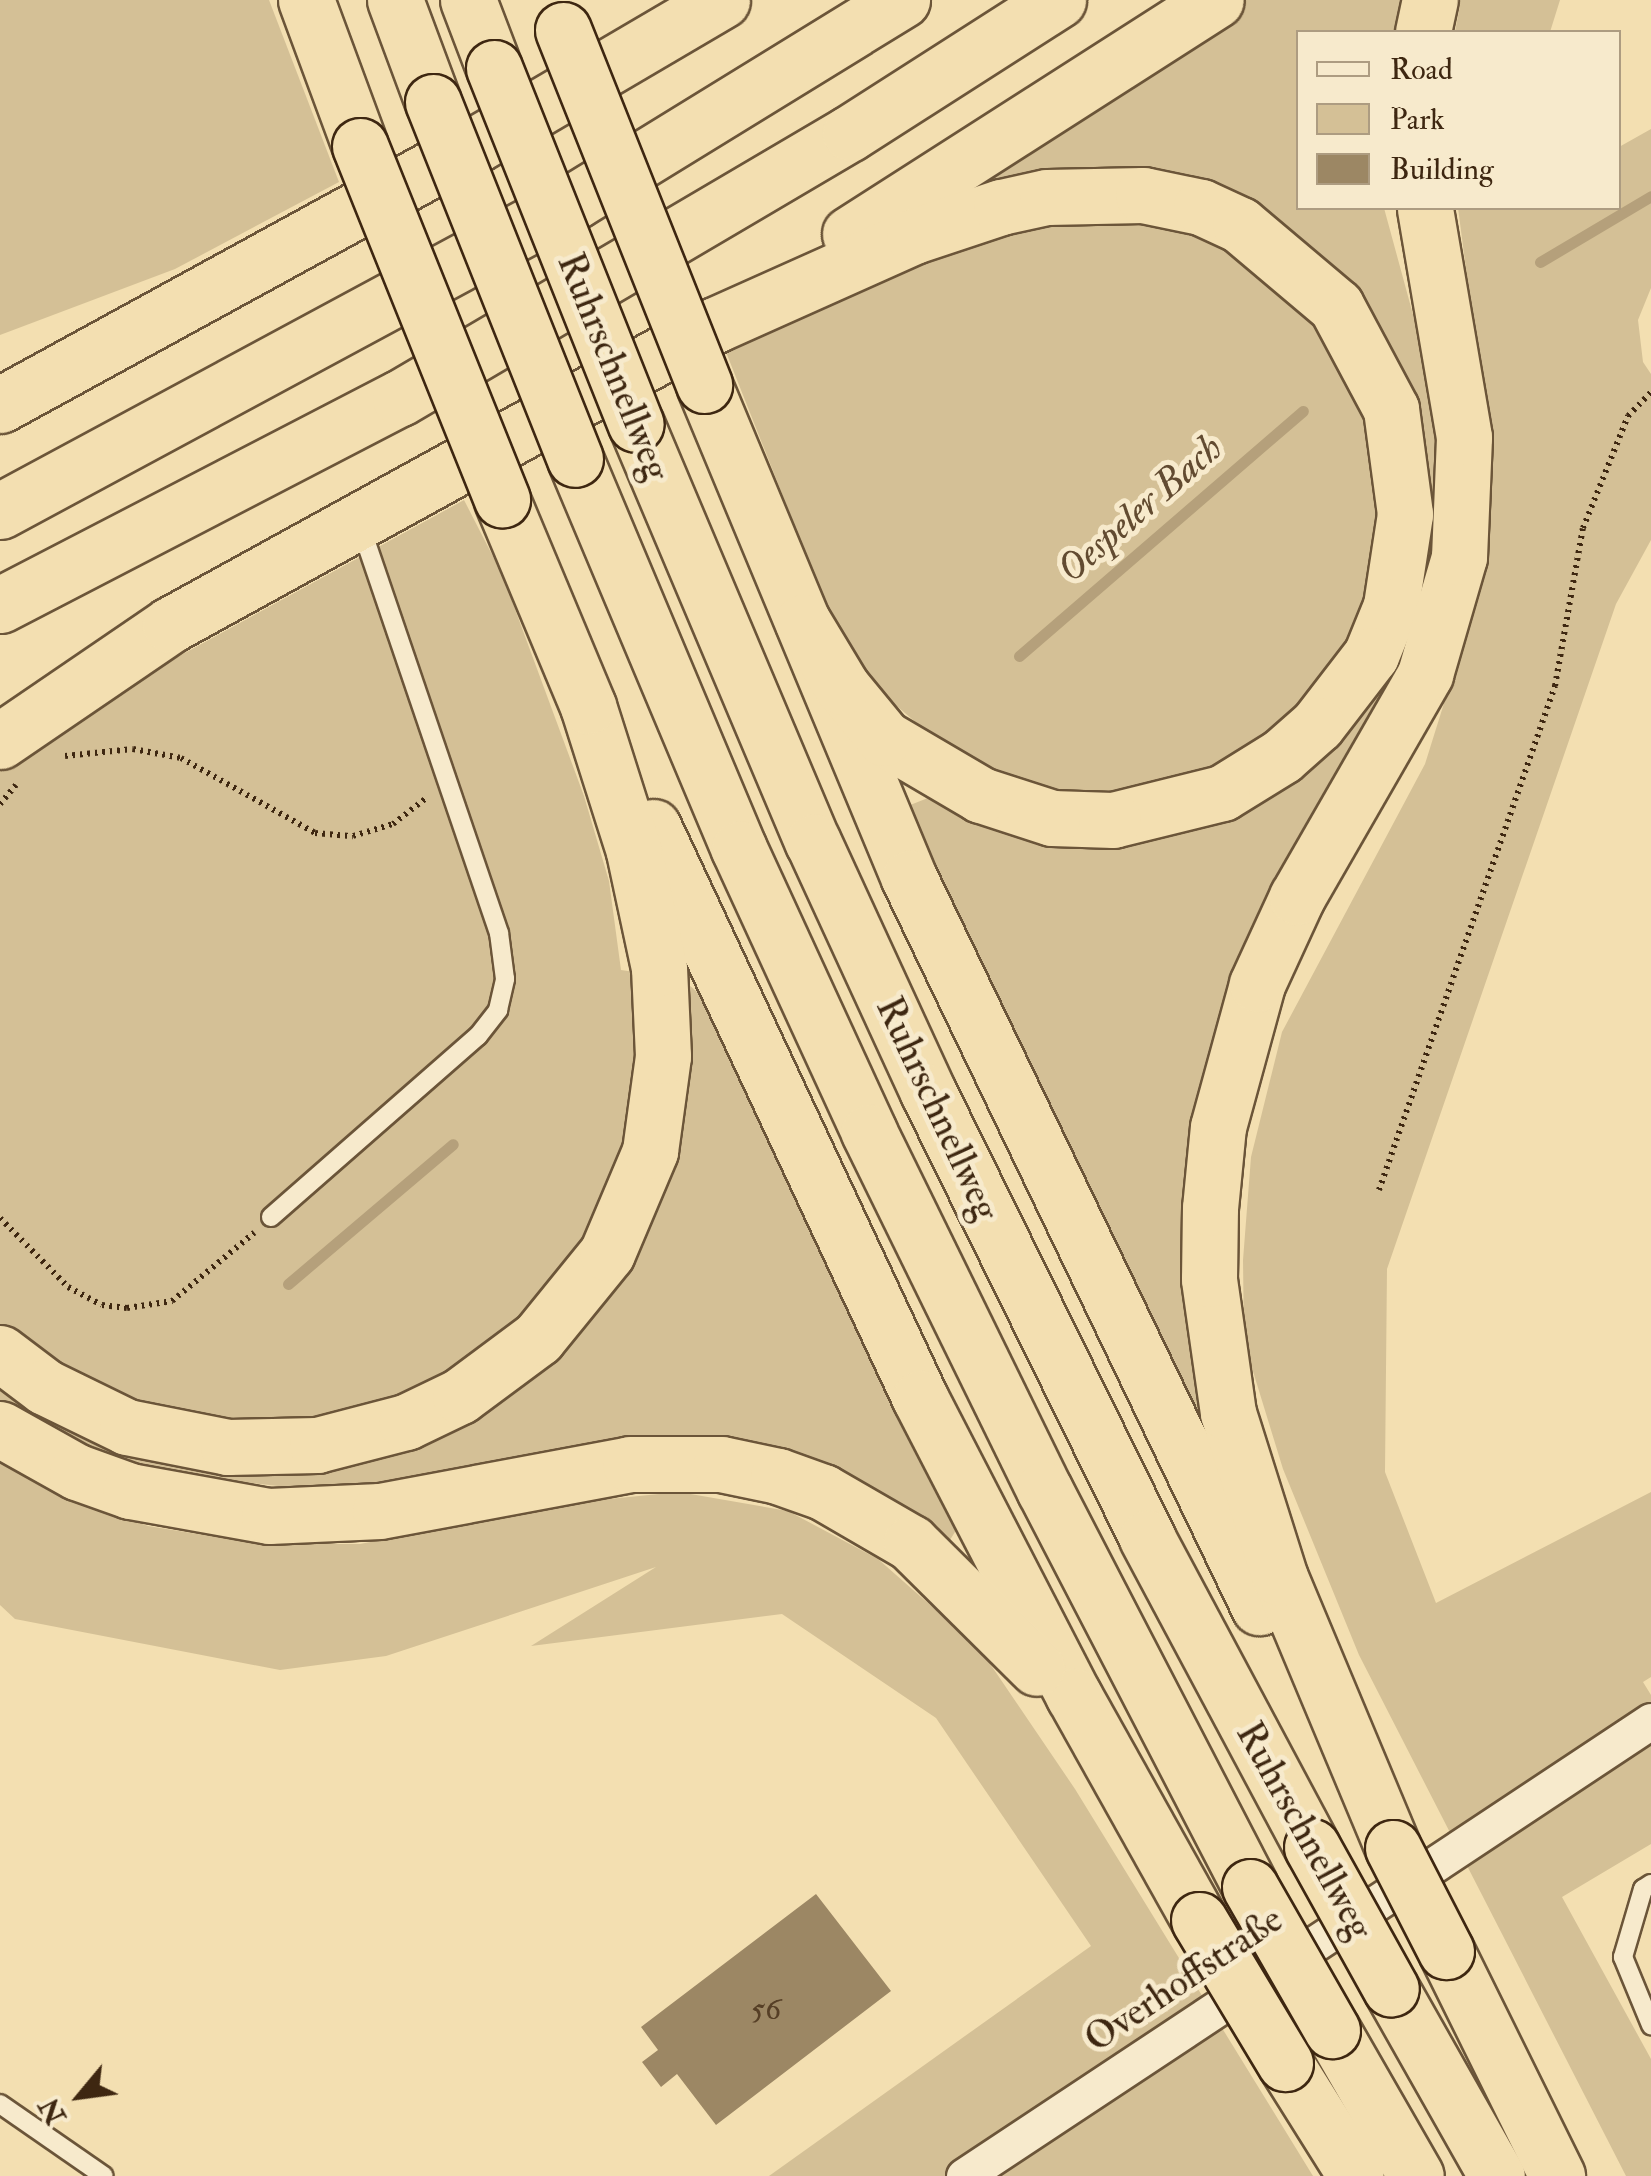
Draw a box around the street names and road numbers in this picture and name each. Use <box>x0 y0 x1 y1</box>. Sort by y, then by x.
street label: Ruhrschnellweg <box>547 247 679 487</box>
street label: Ruhrschnellweg <box>865 990 1009 1228</box>
street label: Ruhrschnellweg <box>1226 1714 1382 1948</box>
street label: Overhoffstraße <box>1077 1897 1291 2063</box>

